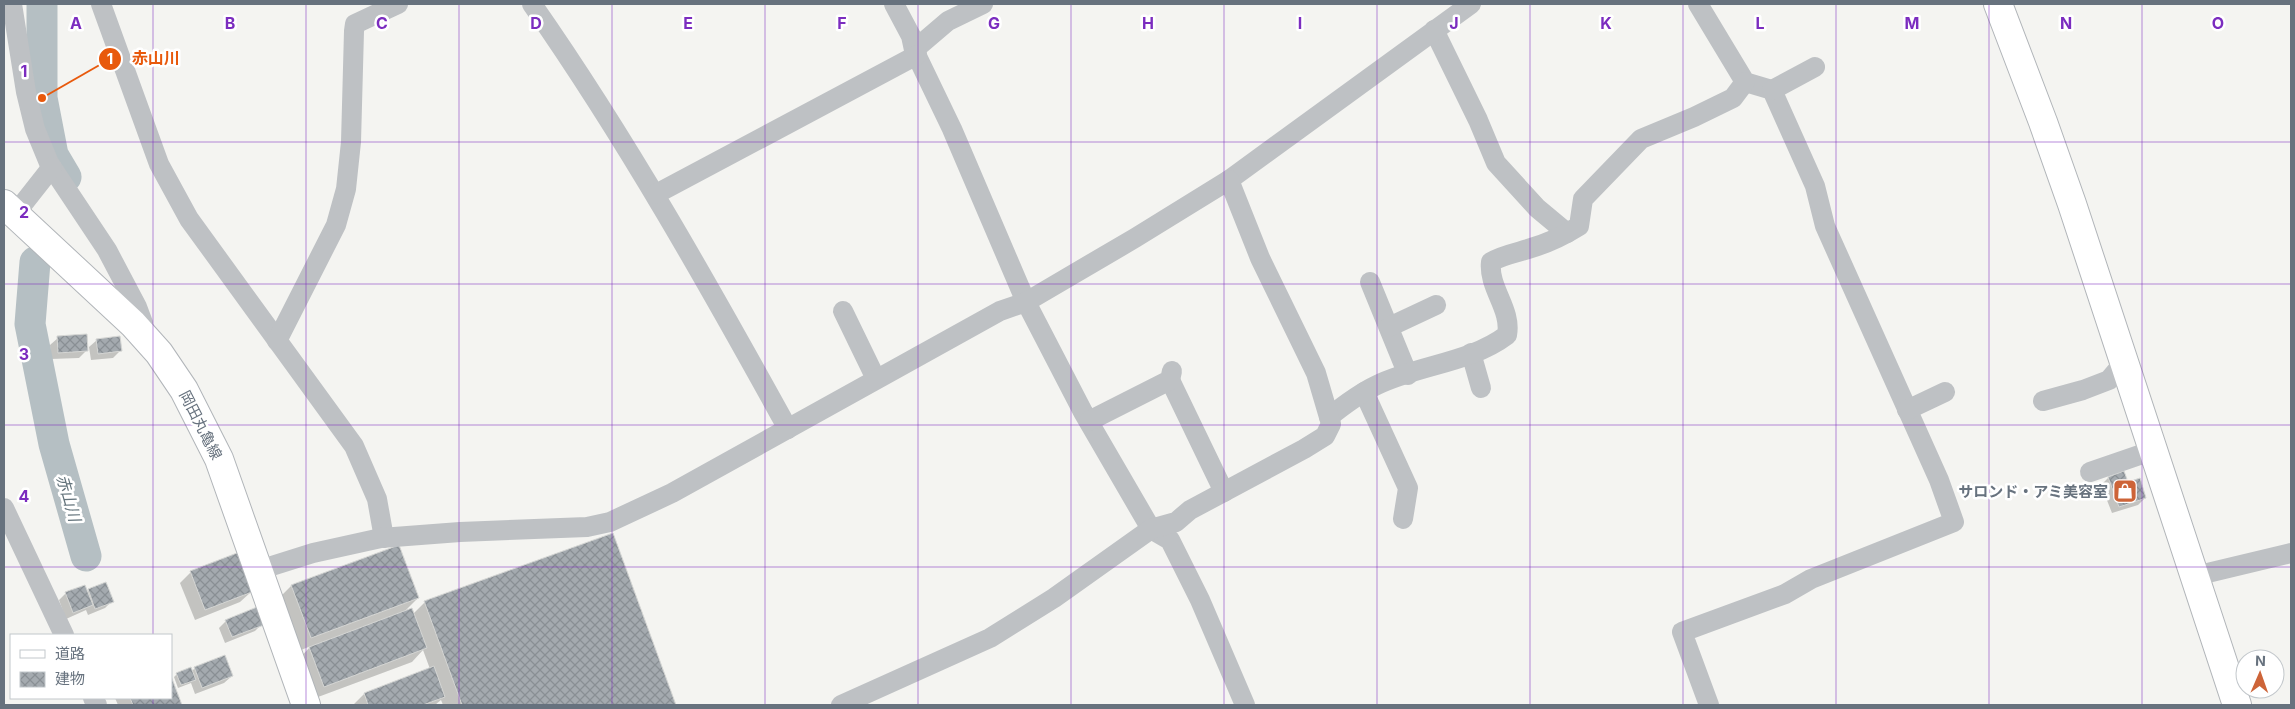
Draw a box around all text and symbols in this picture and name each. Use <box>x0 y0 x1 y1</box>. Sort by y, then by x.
text: A <box>70 13 82 33</box>
text: B <box>225 13 235 33</box>
text: C <box>376 13 388 33</box>
text: D <box>530 13 542 33</box>
text: E <box>683 13 693 33</box>
text: F <box>837 13 847 33</box>
text: G <box>988 13 1000 33</box>
text: H <box>1142 13 1154 33</box>
text: I <box>1298 13 1302 33</box>
text: J <box>1449 13 1459 33</box>
text: K <box>1600 13 1612 33</box>
text: L <box>1755 13 1765 33</box>
text: M <box>1905 13 1919 33</box>
text: N <box>2060 13 2072 33</box>
text: O <box>2212 13 2224 33</box>
callout: 赤山川 <box>97 43 190 74</box>
text: 赤山川 <box>132 48 180 68</box>
text: 1 <box>107 49 113 68</box>
text: 1 <box>21 61 27 81</box>
text: 2 <box>19 202 29 222</box>
text: 3 <box>19 344 29 364</box>
street label: 岡田丸亀線 <box>176 387 226 463</box>
water label: 赤山川 <box>53 472 86 526</box>
shop icon: サロンド・アミ美容室 <box>2112 478 2138 504</box>
place label: サロンド・アミ美容室 <box>1958 482 2108 501</box>
text: 4 <box>19 486 30 506</box>
legend <box>10 634 172 699</box>
text: 道路 <box>55 644 85 663</box>
north arrow <box>2235 649 2285 699</box>
text: N <box>2255 652 2266 669</box>
text: 建物 <box>55 669 85 688</box>

